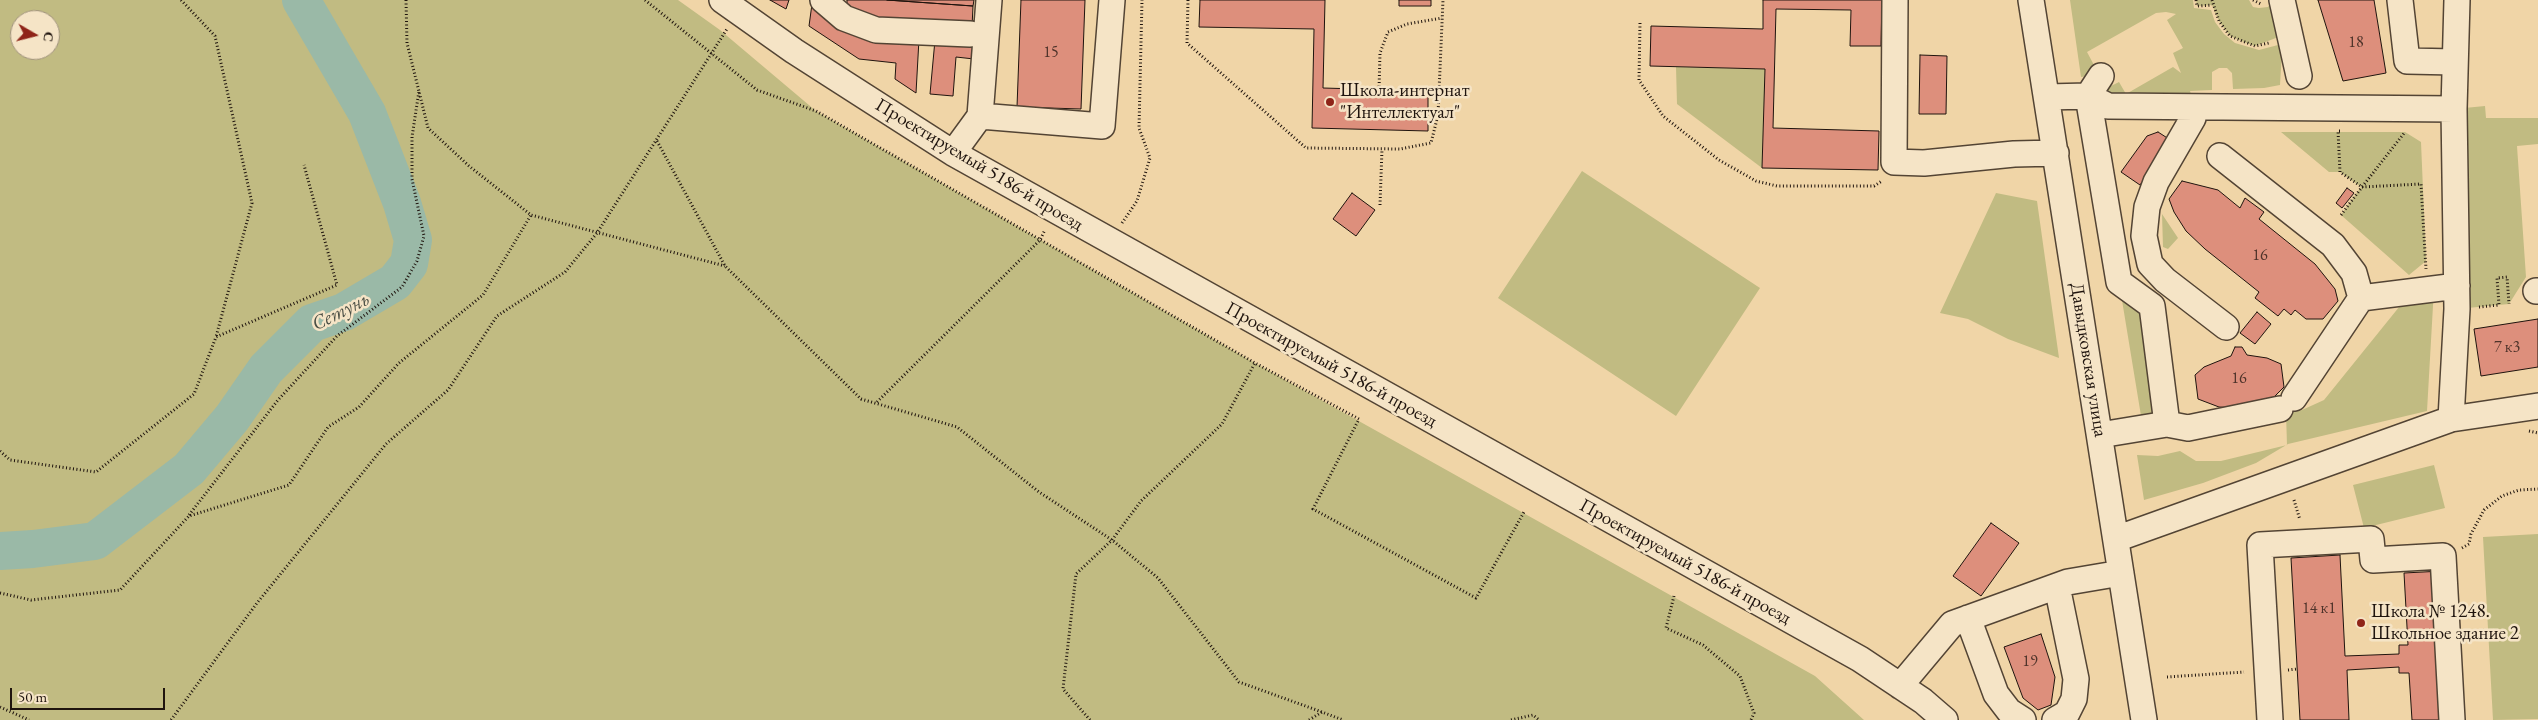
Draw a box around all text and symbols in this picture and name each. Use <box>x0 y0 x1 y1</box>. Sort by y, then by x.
north arrow <box>10 10 60 60</box>
text: С <box>39 31 58 43</box>
house number: 18 <box>2348 33 2364 53</box>
house number: 15 <box>1043 43 1059 63</box>
place label: Школа-интернат "Интеллектуал" <box>1340 80 1469 124</box>
street label: Проектируемый 5186-й проезд <box>871 94 1087 236</box>
marker: Школа-интернат "Интеллектуал" <box>1324 96 1336 108</box>
house number: 16 <box>2252 246 2268 266</box>
street label: Давыдковская улица <box>2065 281 2111 439</box>
water label: Сетунь <box>308 287 374 337</box>
street label: Проектируемый 5186-й проезд <box>1221 297 1441 433</box>
house number: 7 к3 <box>2494 338 2520 358</box>
house number: 16 <box>2231 369 2247 389</box>
street label: Проектируемый 5186-й проезд <box>1575 494 1795 630</box>
house number: 14 к1 <box>2302 599 2336 619</box>
place label: Школа № 1248. Школьное здание 2 <box>2371 601 2519 645</box>
marker: Школа № 1248. Школьное здание 2 <box>2355 617 2367 629</box>
house number: 19 <box>2022 652 2038 672</box>
scale bar <box>12 678 168 710</box>
text: 50 m <box>18 687 47 706</box>

